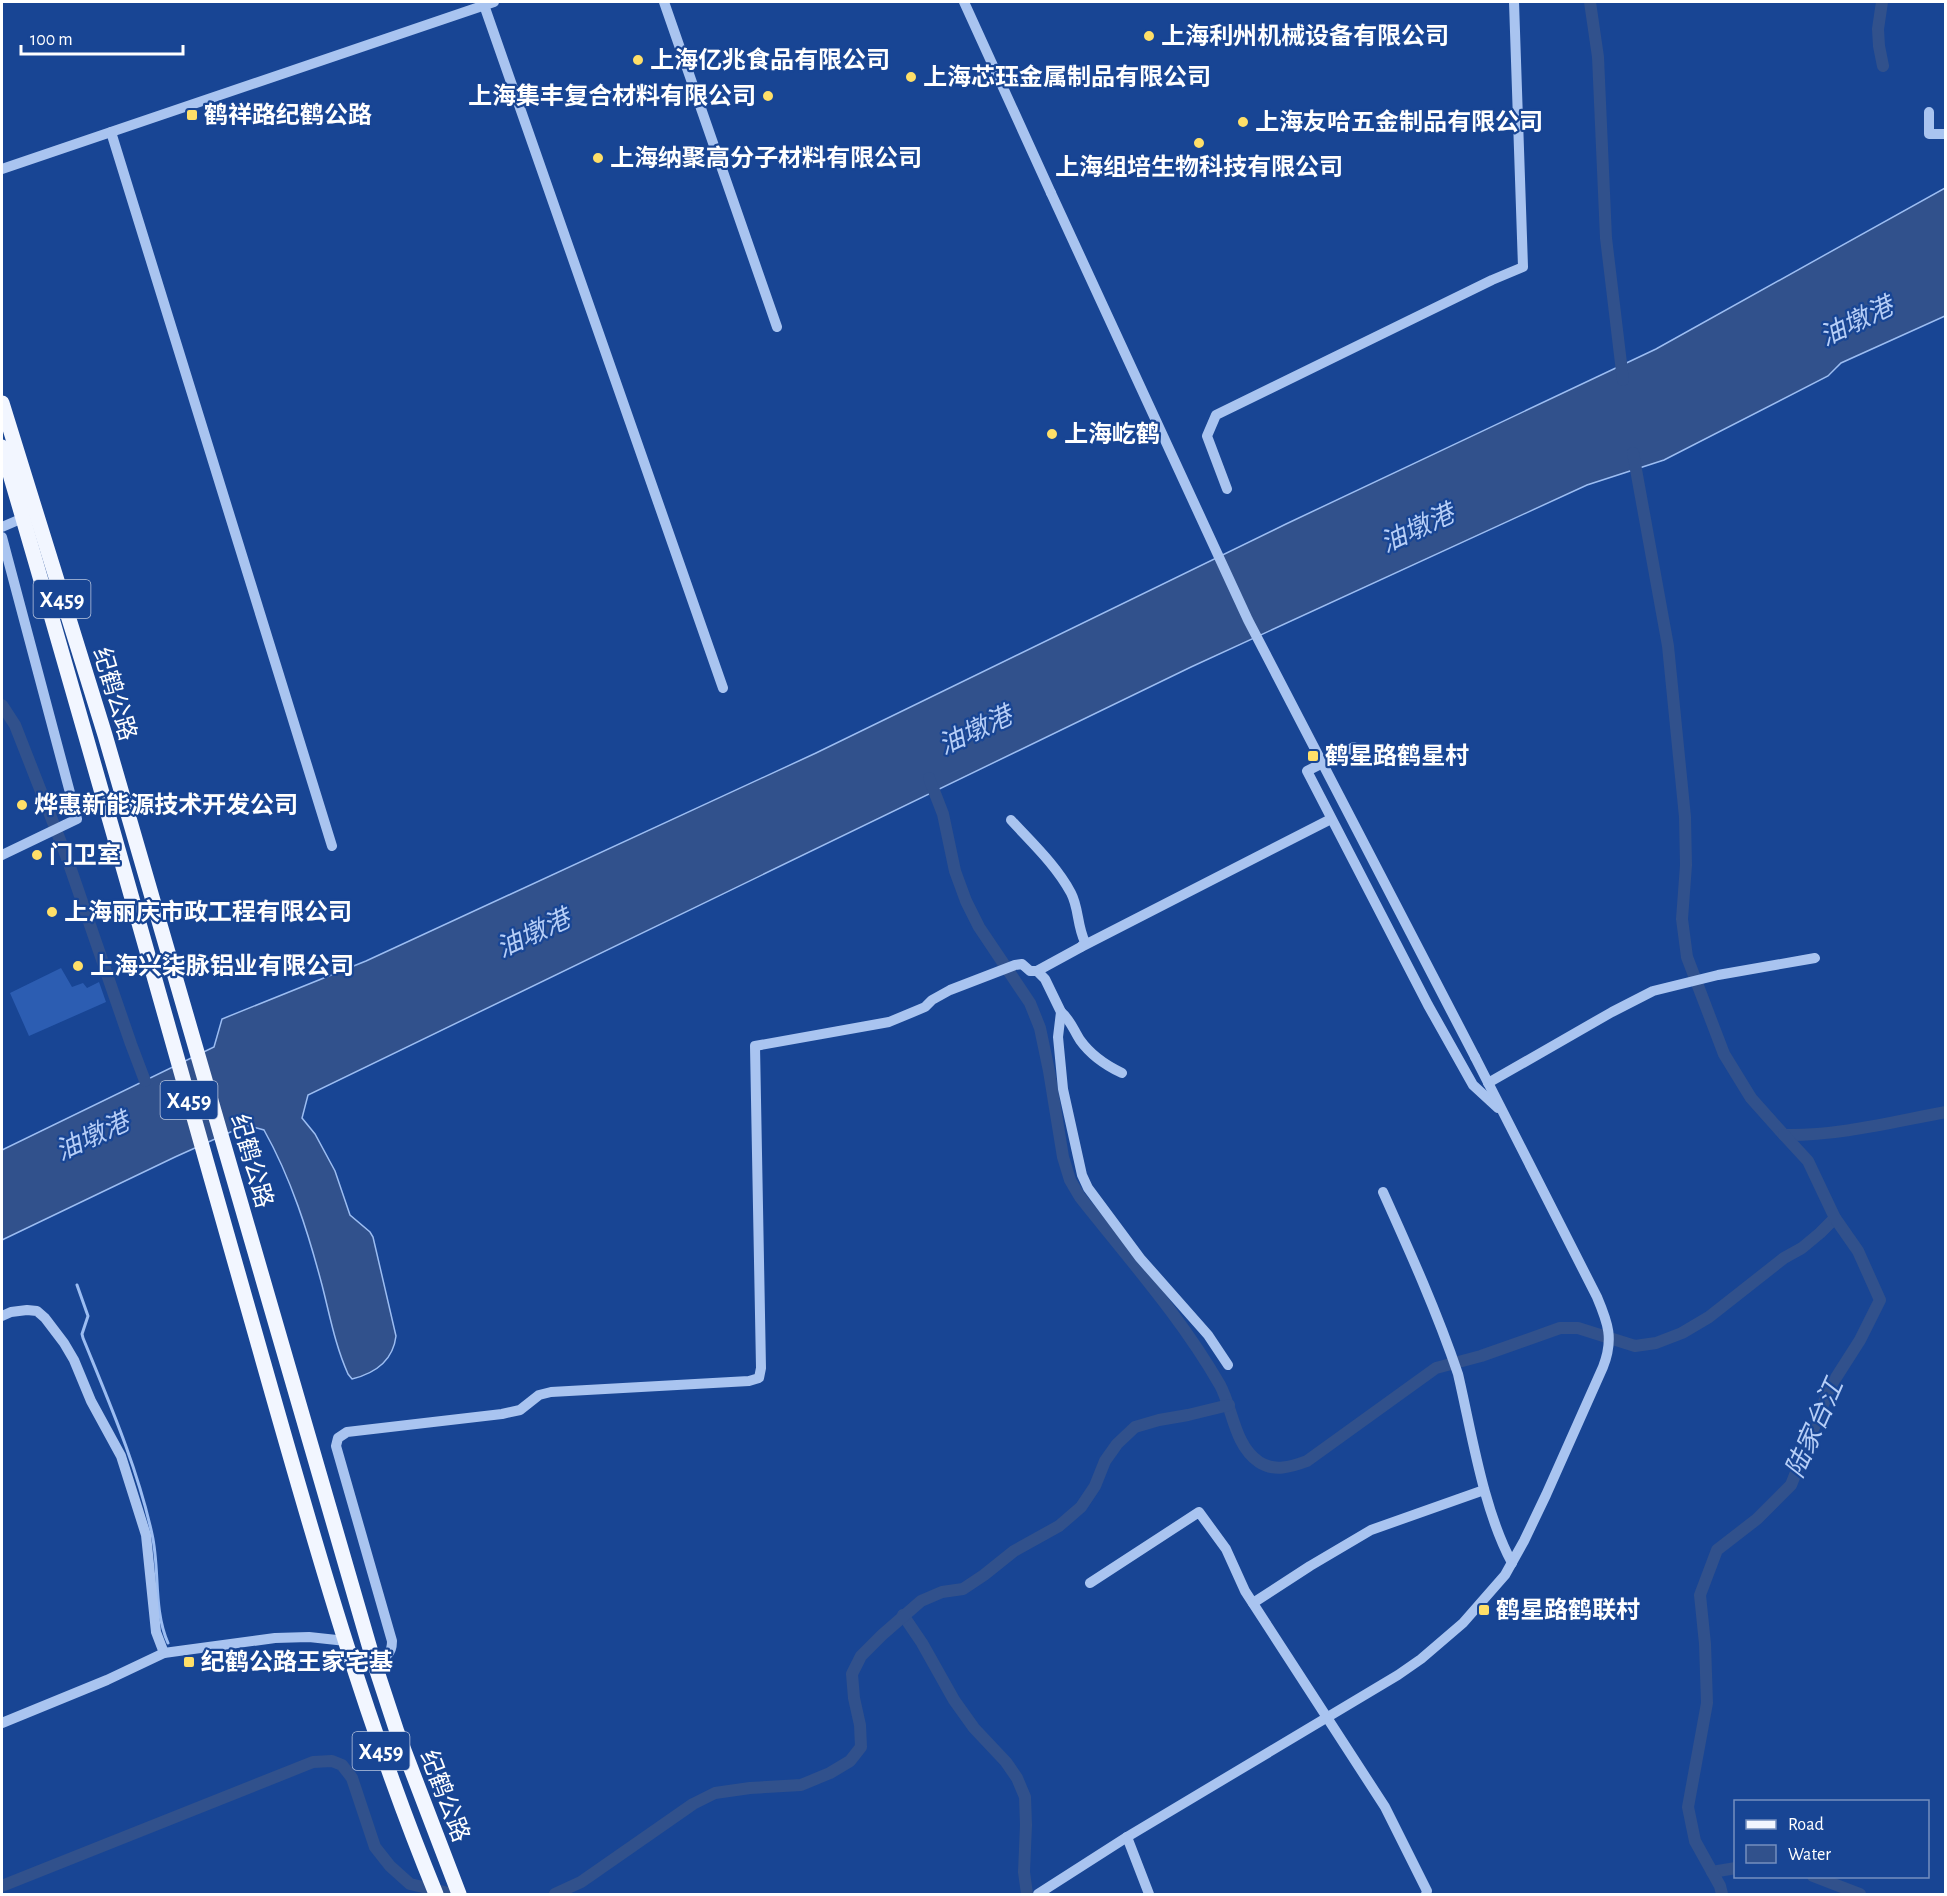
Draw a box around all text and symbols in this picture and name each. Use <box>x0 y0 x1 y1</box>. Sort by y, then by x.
scale bar <box>21 18 183 56</box>
place label: 上海利州机械设备有限公司 <box>1161 23 1449 49</box>
marker: 上海利州机械设备有限公司 <box>1142 29 1156 43</box>
text: 100 m <box>30 31 73 49</box>
place label: 上海亿兆食品有限公司 <box>650 47 890 73</box>
marker: 上海亿兆食品有限公司 <box>631 53 645 67</box>
place label: 上海芯珏金属制品有限公司 <box>923 64 1211 90</box>
marker: 上海芯珏金属制品有限公司 <box>904 70 918 84</box>
place label: 上海集丰复合材料有限公司 <box>468 83 756 109</box>
marker: 上海集丰复合材料有限公司 <box>761 89 775 103</box>
place label: 鹤祥路纪鹤公路 <box>204 102 372 128</box>
marker: 鹤祥路纪鹤公路 <box>185 108 199 122</box>
place label: 上海友哈五金制品有限公司 <box>1255 109 1543 135</box>
marker: 上海友哈五金制品有限公司 <box>1236 115 1250 129</box>
marker: 上海组培生物科技有限公司 <box>1192 136 1206 150</box>
place label: 上海纳聚高分子材料有限公司 <box>610 145 922 171</box>
marker: 上海纳聚高分子材料有限公司 <box>591 151 605 165</box>
place label: 上海组培生物科技有限公司 <box>1055 154 1343 180</box>
water label: 油墩港 <box>1815 290 1901 351</box>
place label: 上海屹鹤 <box>1064 421 1160 447</box>
marker: 上海屹鹤 <box>1045 427 1059 441</box>
water label: 油墩港 <box>1376 498 1462 557</box>
road number: X459 <box>34 580 90 618</box>
street label: 纪鹤公路 <box>89 644 141 744</box>
water label: 油墩港 <box>934 700 1020 759</box>
place label: 鹤星路鹤星村 <box>1325 743 1469 769</box>
marker: 鹤星路鹤星村 <box>1306 749 1320 763</box>
place label: 烨惠新能源技术开发公司 <box>34 792 298 818</box>
marker: 烨惠新能源技术开发公司 <box>15 798 29 812</box>
place label: 门卫室 <box>49 842 121 868</box>
marker: 门卫室 <box>30 848 44 862</box>
place label: 上海丽庆市政工程有限公司 <box>64 899 352 925</box>
water label: 油墩港 <box>492 903 578 962</box>
marker: 上海丽庆市政工程有限公司 <box>45 905 59 919</box>
place label: 上海兴柒脉铝业有限公司 <box>90 953 354 979</box>
marker: 上海兴柒脉铝业有限公司 <box>71 959 85 973</box>
road number: X459 <box>160 1081 218 1119</box>
water label: 油墩港 <box>51 1106 137 1165</box>
street label: 纪鹤公路 <box>226 1111 278 1211</box>
water label: 陆家台江 <box>1780 1372 1849 1481</box>
place label: 鹤星路鹤联村 <box>1496 1597 1640 1623</box>
marker: 鹤星路鹤联村 <box>1477 1603 1491 1617</box>
place label: 纪鹤公路王家宅基 <box>201 1649 393 1675</box>
marker: 纪鹤公路王家宅基 <box>182 1655 196 1669</box>
road number: X459 <box>352 1732 410 1770</box>
street label: 纪鹤公路 <box>416 1747 474 1845</box>
legend <box>1734 1800 1929 1878</box>
text: Road <box>1788 1816 1824 1834</box>
text: Water <box>1788 1846 1831 1864</box>

